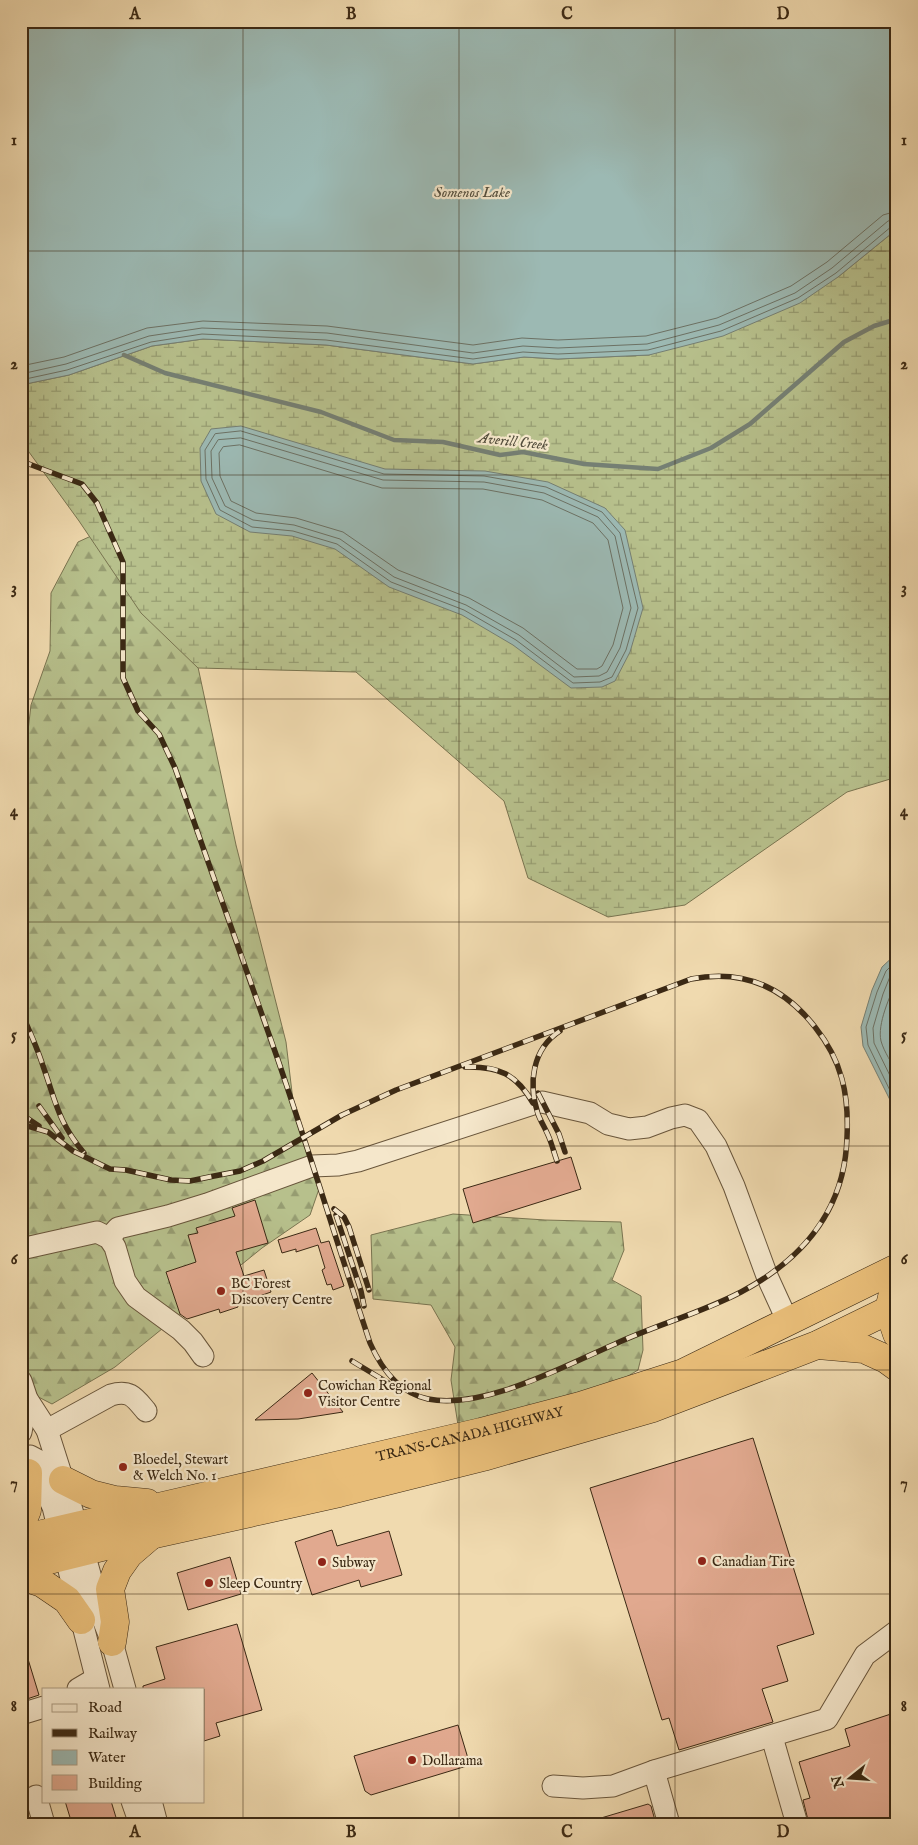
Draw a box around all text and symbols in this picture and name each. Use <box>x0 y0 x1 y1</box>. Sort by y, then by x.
text: A <box>129 5 142 25</box>
text: B <box>346 5 357 25</box>
text: C <box>561 5 573 25</box>
text: D <box>777 5 790 25</box>
text: 1 <box>11 131 17 151</box>
text: 1 <box>901 131 907 151</box>
water label: Somenos Lake <box>434 183 510 202</box>
text: 2 <box>10 355 18 375</box>
text: 2 <box>900 355 908 375</box>
water label: Averill Creek <box>475 428 549 455</box>
text: 3 <box>11 579 17 599</box>
text: 3 <box>901 579 907 599</box>
text: 4 <box>10 802 19 822</box>
text: 4 <box>900 802 909 822</box>
text: 5 <box>11 1026 17 1046</box>
text: 5 <box>901 1026 907 1046</box>
text: 6 <box>11 1250 19 1270</box>
text: 6 <box>901 1250 909 1270</box>
place label: BC Forest Discovery Centre <box>231 1275 333 1309</box>
marker: BC Forest Discovery Centre <box>215 1285 227 1297</box>
place label: Cowichan Regional Visitor Centre <box>317 1377 432 1411</box>
marker: Cowichan Regional Visitor Centre <box>302 1387 314 1399</box>
street label: TRANS-CANADA HIGHWAY <box>374 1402 567 1466</box>
place label: Bloedel, Stewart & Welch No. 1 <box>133 1451 229 1485</box>
marker: Bloedel, Stewart & Welch No. 1 <box>117 1461 129 1473</box>
text: 7 <box>10 1474 18 1494</box>
text: 7 <box>900 1474 908 1494</box>
place label: Canadian Tire <box>712 1553 795 1571</box>
place label: Subway <box>332 1554 376 1572</box>
marker: Canadian Tire <box>696 1555 708 1567</box>
marker: Subway <box>316 1556 328 1568</box>
place label: Sleep Country <box>219 1575 303 1593</box>
marker: Sleep Country <box>203 1577 215 1589</box>
legend <box>42 1688 205 1802</box>
text: 8 <box>11 1697 17 1717</box>
text: 8 <box>901 1697 907 1717</box>
text: Road <box>88 1698 123 1717</box>
text: Railway <box>88 1724 138 1743</box>
text: Water <box>88 1748 126 1767</box>
place label: Dollarama <box>422 1752 483 1770</box>
north arrow <box>826 1752 876 1802</box>
marker: Dollarama <box>406 1754 418 1766</box>
text: N <box>828 1773 849 1791</box>
text: Building <box>88 1774 143 1793</box>
text: A <box>129 1823 142 1843</box>
text: B <box>346 1823 357 1843</box>
text: C <box>561 1823 573 1843</box>
text: D <box>777 1823 790 1843</box>

